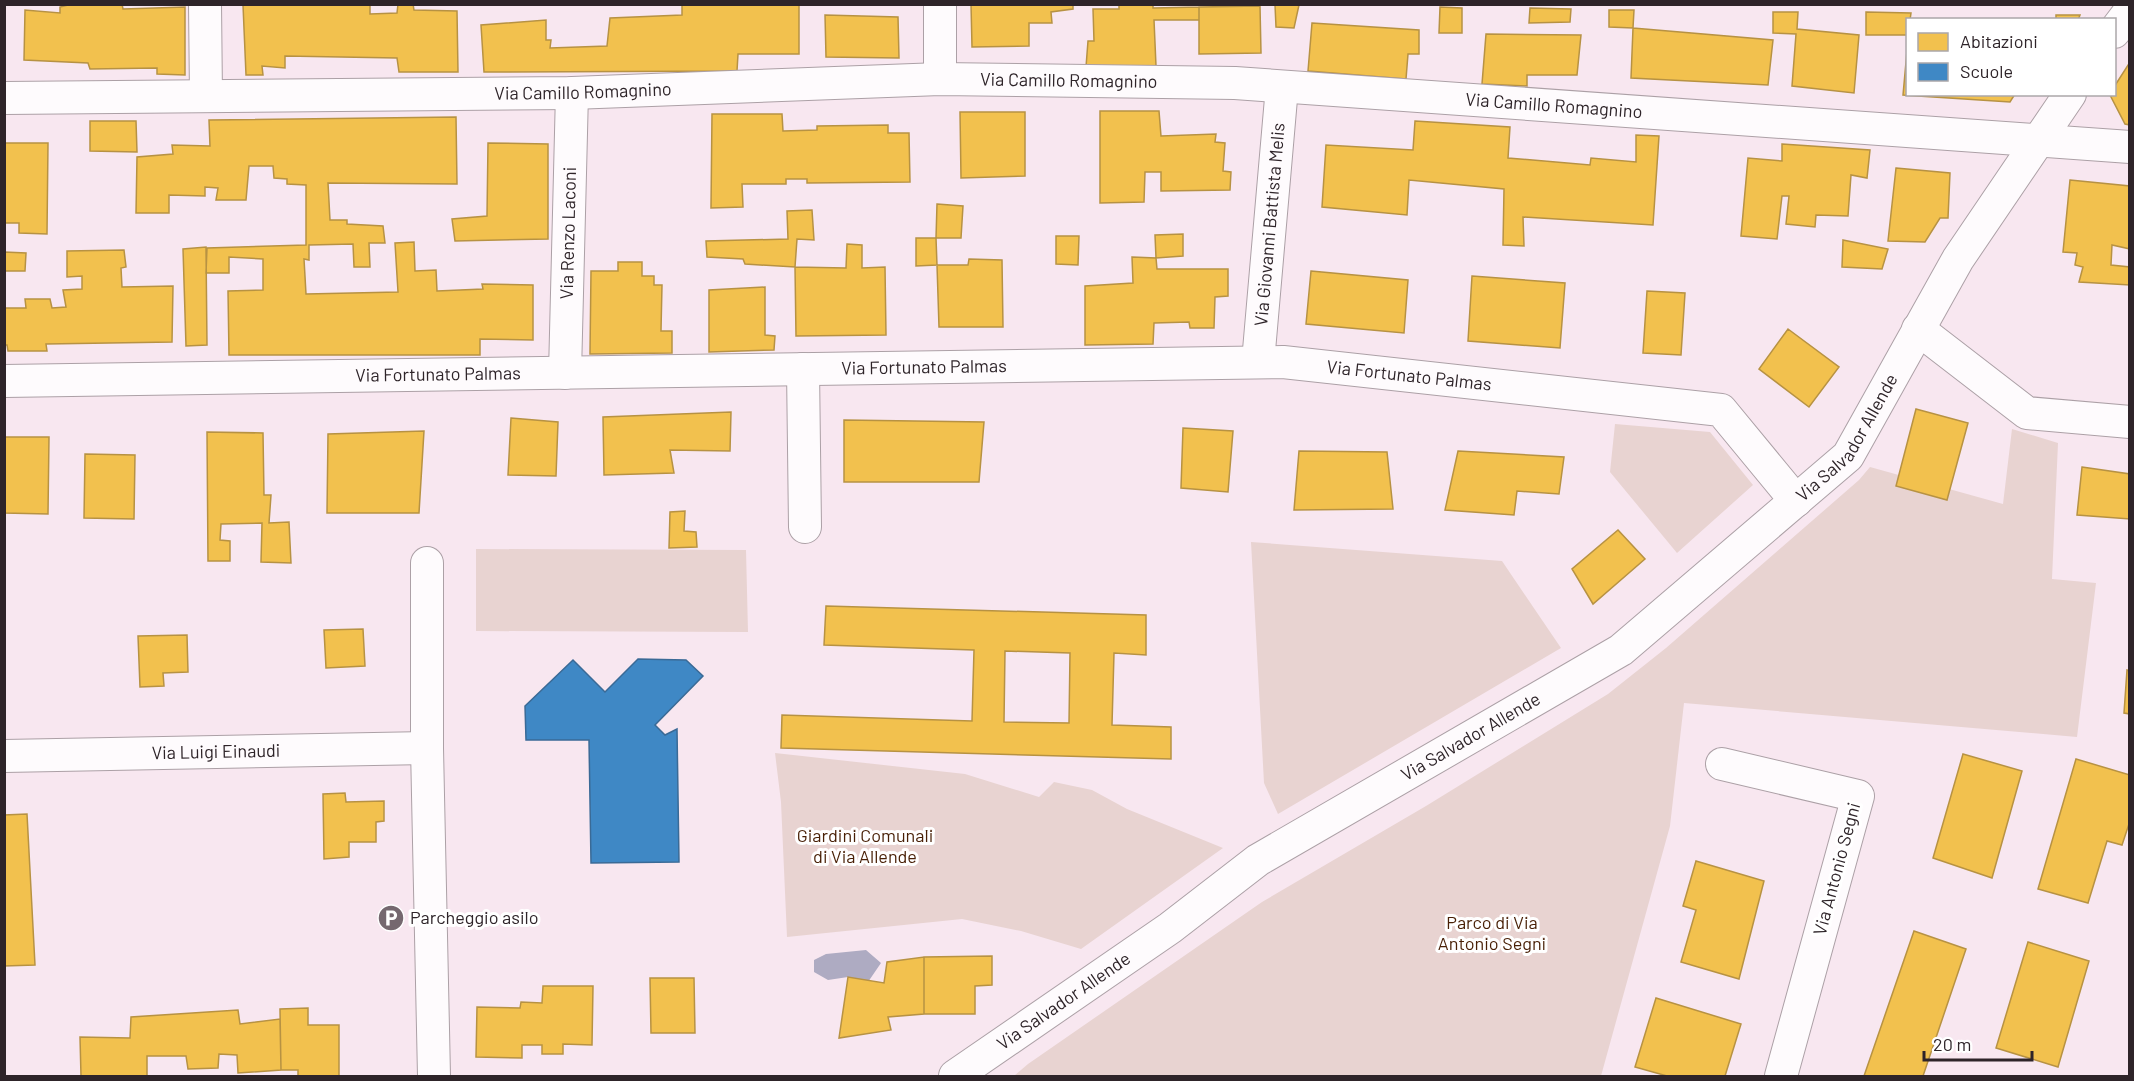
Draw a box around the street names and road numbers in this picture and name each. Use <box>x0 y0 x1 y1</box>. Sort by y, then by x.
street label: Via Camillo Romagnino <box>980 68 1158 92</box>
street label: Via Camillo Romagnino <box>494 77 672 104</box>
street label: Via Camillo Romagnino <box>1465 88 1643 122</box>
street label: Via Giovanni Battista Melis <box>1249 122 1289 327</box>
street label: Via Renzo Laconi <box>555 166 580 300</box>
street label: Via Fortunato Palmas <box>841 354 1007 379</box>
street label: Via Fortunato Palmas <box>1326 355 1493 395</box>
street label: Via Fortunato Palmas <box>355 361 521 386</box>
street label: Via Salvador Allende <box>1791 370 1902 506</box>
street label: Via Salvador Allende <box>1397 687 1544 785</box>
street label: Via Luigi Einaudi <box>151 739 281 763</box>
street label: Via Antonio Segni <box>1808 800 1864 937</box>
street label: Via Salvador Allende <box>992 947 1134 1054</box>

